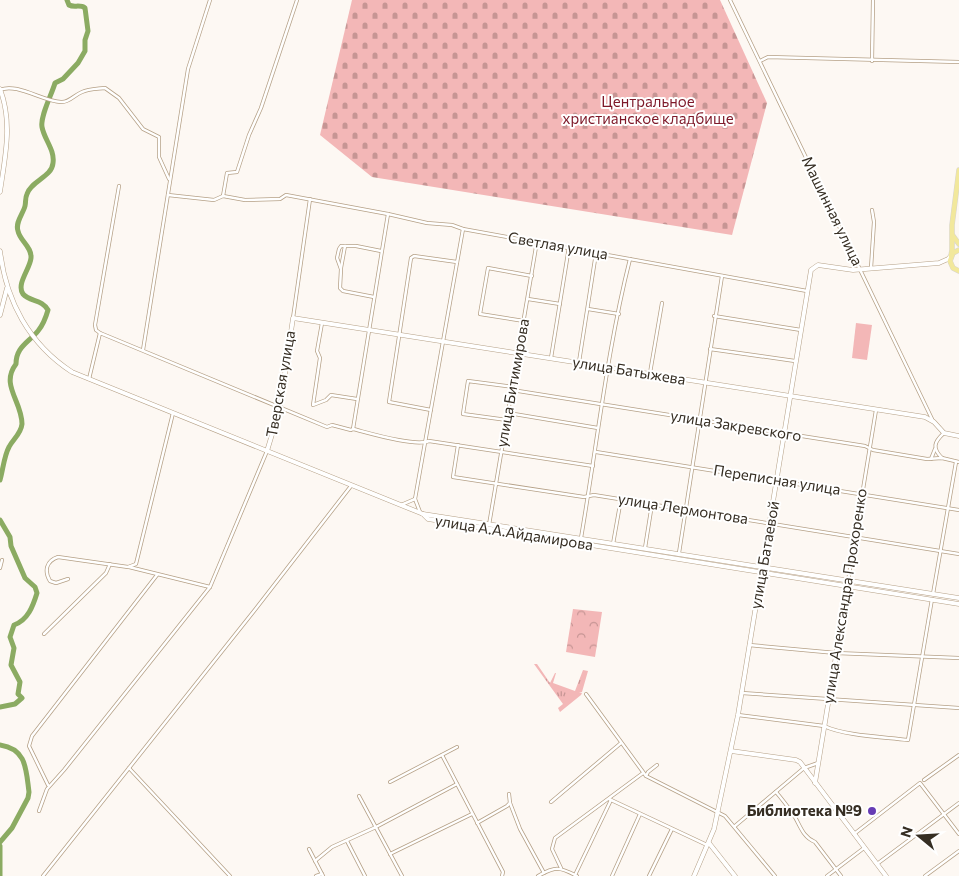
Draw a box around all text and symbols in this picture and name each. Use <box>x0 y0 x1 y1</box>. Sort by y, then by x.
park label: Центральное христианское кладбище <box>562 92 734 127</box>
street label: Машинная улица <box>799 153 867 268</box>
street label: Светлая улица <box>507 227 610 263</box>
street label: улица Битимирова <box>492 317 532 449</box>
street label: Тверская улица <box>262 329 298 439</box>
street label: улица Батыжева <box>571 352 687 388</box>
street label: улица Закревского <box>669 406 803 444</box>
street label: Переписная улица <box>712 460 842 498</box>
street label: улица Александра Прохоренко <box>818 487 870 705</box>
street label: улица Лермонтова <box>617 489 750 527</box>
street label: улица Батаевой <box>746 499 782 610</box>
street label: улица А.А.Айдамирова <box>434 511 595 553</box>
place label: Библиотека №9 <box>747 801 862 819</box>
marker: Библиотека №9 <box>866 805 878 817</box>
north arrow <box>894 811 944 861</box>
text: N <box>896 824 916 839</box>

